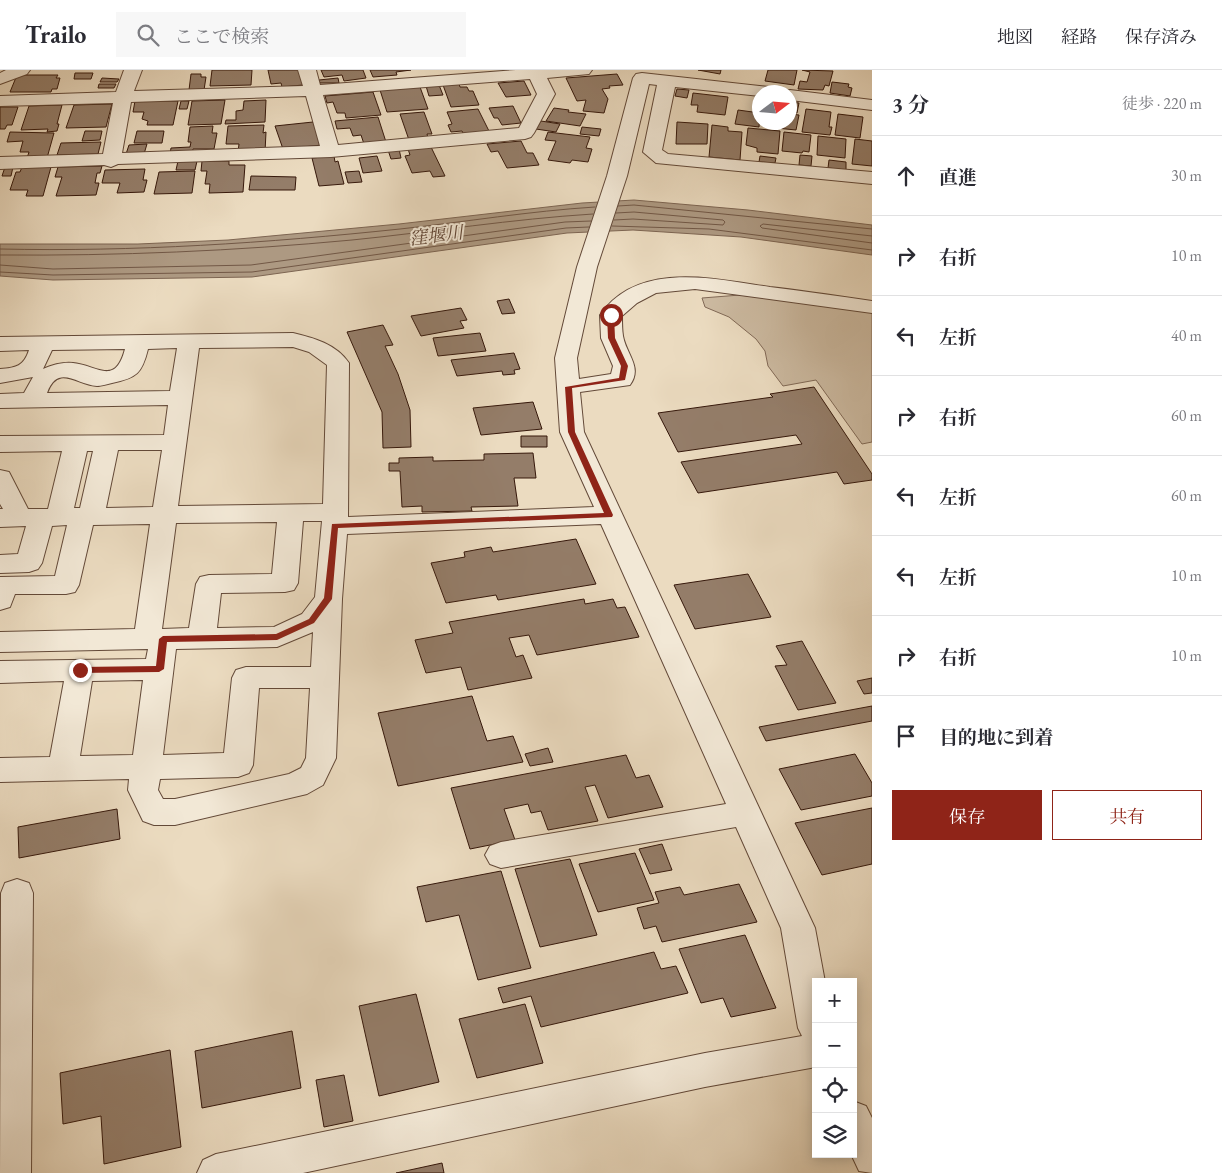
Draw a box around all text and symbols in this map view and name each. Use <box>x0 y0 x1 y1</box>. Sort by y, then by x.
search box <box>116 12 466 57</box>
text: Trailo <box>25 19 86 50</box>
icon: search <box>134 21 162 49</box>
text: ここで検索 <box>174 24 269 49</box>
text: 地図 <box>997 25 1033 48</box>
text: 経路 <box>1061 25 1097 48</box>
text: 保存済み <box>1125 25 1197 48</box>
north arrow <box>752 85 797 130</box>
text: 3 分 <box>892 91 929 118</box>
text: 徒歩 · 220 m <box>1122 93 1202 114</box>
icon: ahead <box>892 162 920 190</box>
text: 直進 <box>939 165 977 190</box>
text: 30 m <box>1171 165 1202 186</box>
water label: 窪堰川 <box>408 220 466 250</box>
icon: right <box>892 242 920 270</box>
text: 右折 <box>939 245 977 270</box>
text: 10 m <box>1171 245 1202 266</box>
route start <box>600 304 623 327</box>
icon: left <box>892 322 920 350</box>
text: 左折 <box>939 325 977 350</box>
text: 40 m <box>1171 325 1202 346</box>
icon: right <box>892 402 920 430</box>
text: 右折 <box>939 405 977 430</box>
text: 60 m <box>1171 405 1202 426</box>
icon: left <box>892 482 920 510</box>
text: 左折 <box>939 485 977 510</box>
text: 60 m <box>1171 485 1202 506</box>
icon: left <box>892 562 920 590</box>
text: 左折 <box>939 565 977 590</box>
text: 10 m <box>1171 565 1202 586</box>
icon: right <box>892 642 920 670</box>
text: 右折 <box>939 645 977 670</box>
text: 10 m <box>1171 645 1202 666</box>
route end <box>69 659 92 682</box>
icon: arrive <box>892 722 920 750</box>
text: 目的地に到着 <box>939 725 1053 750</box>
button: 保存 <box>892 790 1042 840</box>
button: 共有 <box>1052 790 1202 840</box>
map controls <box>812 978 857 1158</box>
button: + <box>812 978 857 1023</box>
button: − <box>812 1023 857 1068</box>
button: locate <box>812 1068 857 1113</box>
button: layers <box>812 1113 857 1158</box>

